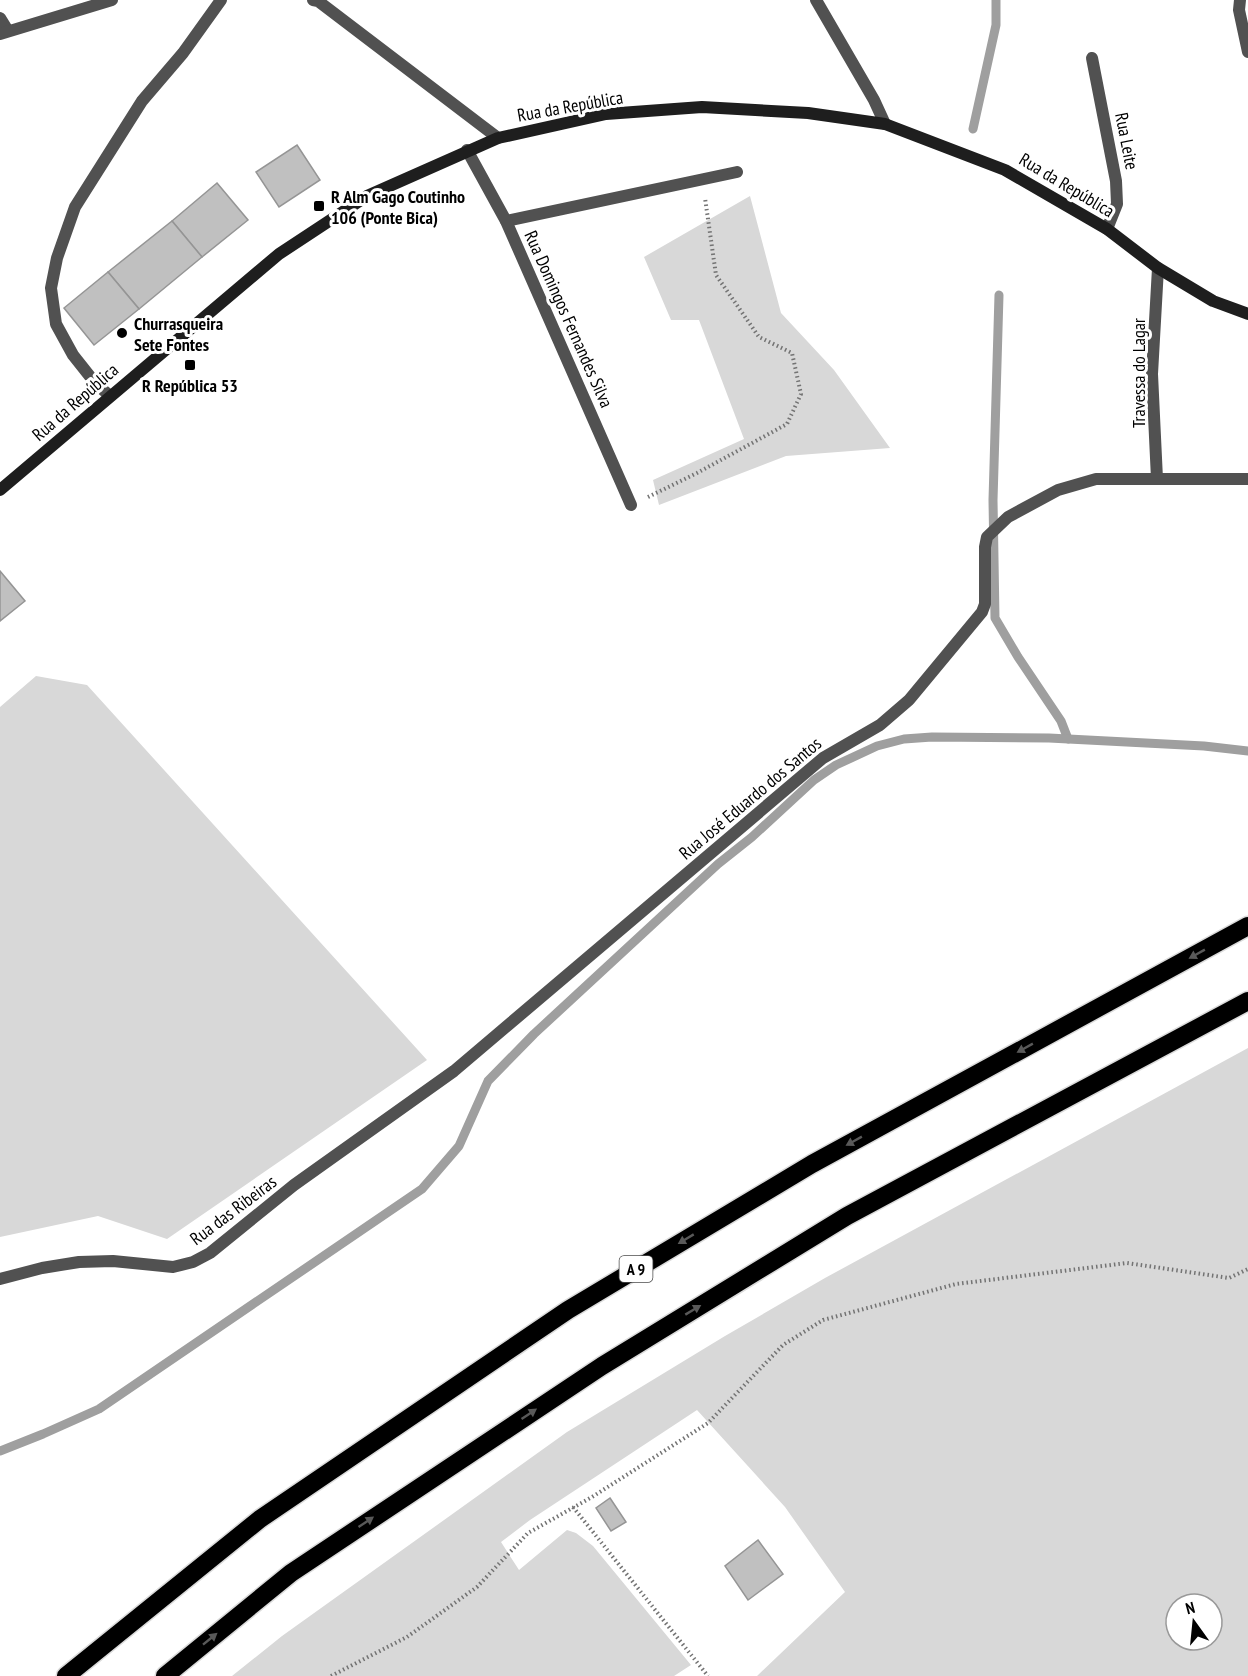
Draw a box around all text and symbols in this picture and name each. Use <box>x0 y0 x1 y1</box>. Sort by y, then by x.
street label: Rua da República <box>515 85 625 127</box>
street label: Rua Leite <box>1110 110 1144 172</box>
street label: Rua da República <box>1015 148 1119 222</box>
place label: R Alm Gago Coutinho 106 (Ponte Bica) <box>331 185 465 229</box>
marker: R Alm Gago Coutinho 106 (Ponte Bica) <box>312 199 326 213</box>
street label: Rua Domingos Fernandes Silva <box>520 227 618 411</box>
place label: Churrasqueira Sete Fontes <box>134 312 223 356</box>
street label: Travessa do Lagar <box>1127 318 1150 428</box>
marker: Churrasqueira Sete Fontes <box>115 326 129 340</box>
street label: Rua da República <box>27 358 123 446</box>
marker: R República 53 <box>183 358 197 372</box>
place label: R República 53 <box>142 374 238 397</box>
street label: Rua José Eduardo dos Santos <box>674 732 826 864</box>
one-way arrow <box>1188 949 1205 959</box>
one-way arrow <box>1017 1043 1034 1053</box>
one-way arrow <box>845 1136 862 1146</box>
street label: Rua das Ribeiras <box>185 1170 281 1250</box>
one-way arrow <box>678 1234 694 1245</box>
road number: A 9 <box>620 1256 652 1282</box>
one-way arrow <box>685 1304 701 1315</box>
one-way arrow <box>520 1409 537 1420</box>
one-way arrow <box>358 1517 374 1528</box>
north arrow <box>1164 1592 1224 1652</box>
text: N <box>1183 1597 1197 1618</box>
one-way arrow <box>202 1632 218 1645</box>

